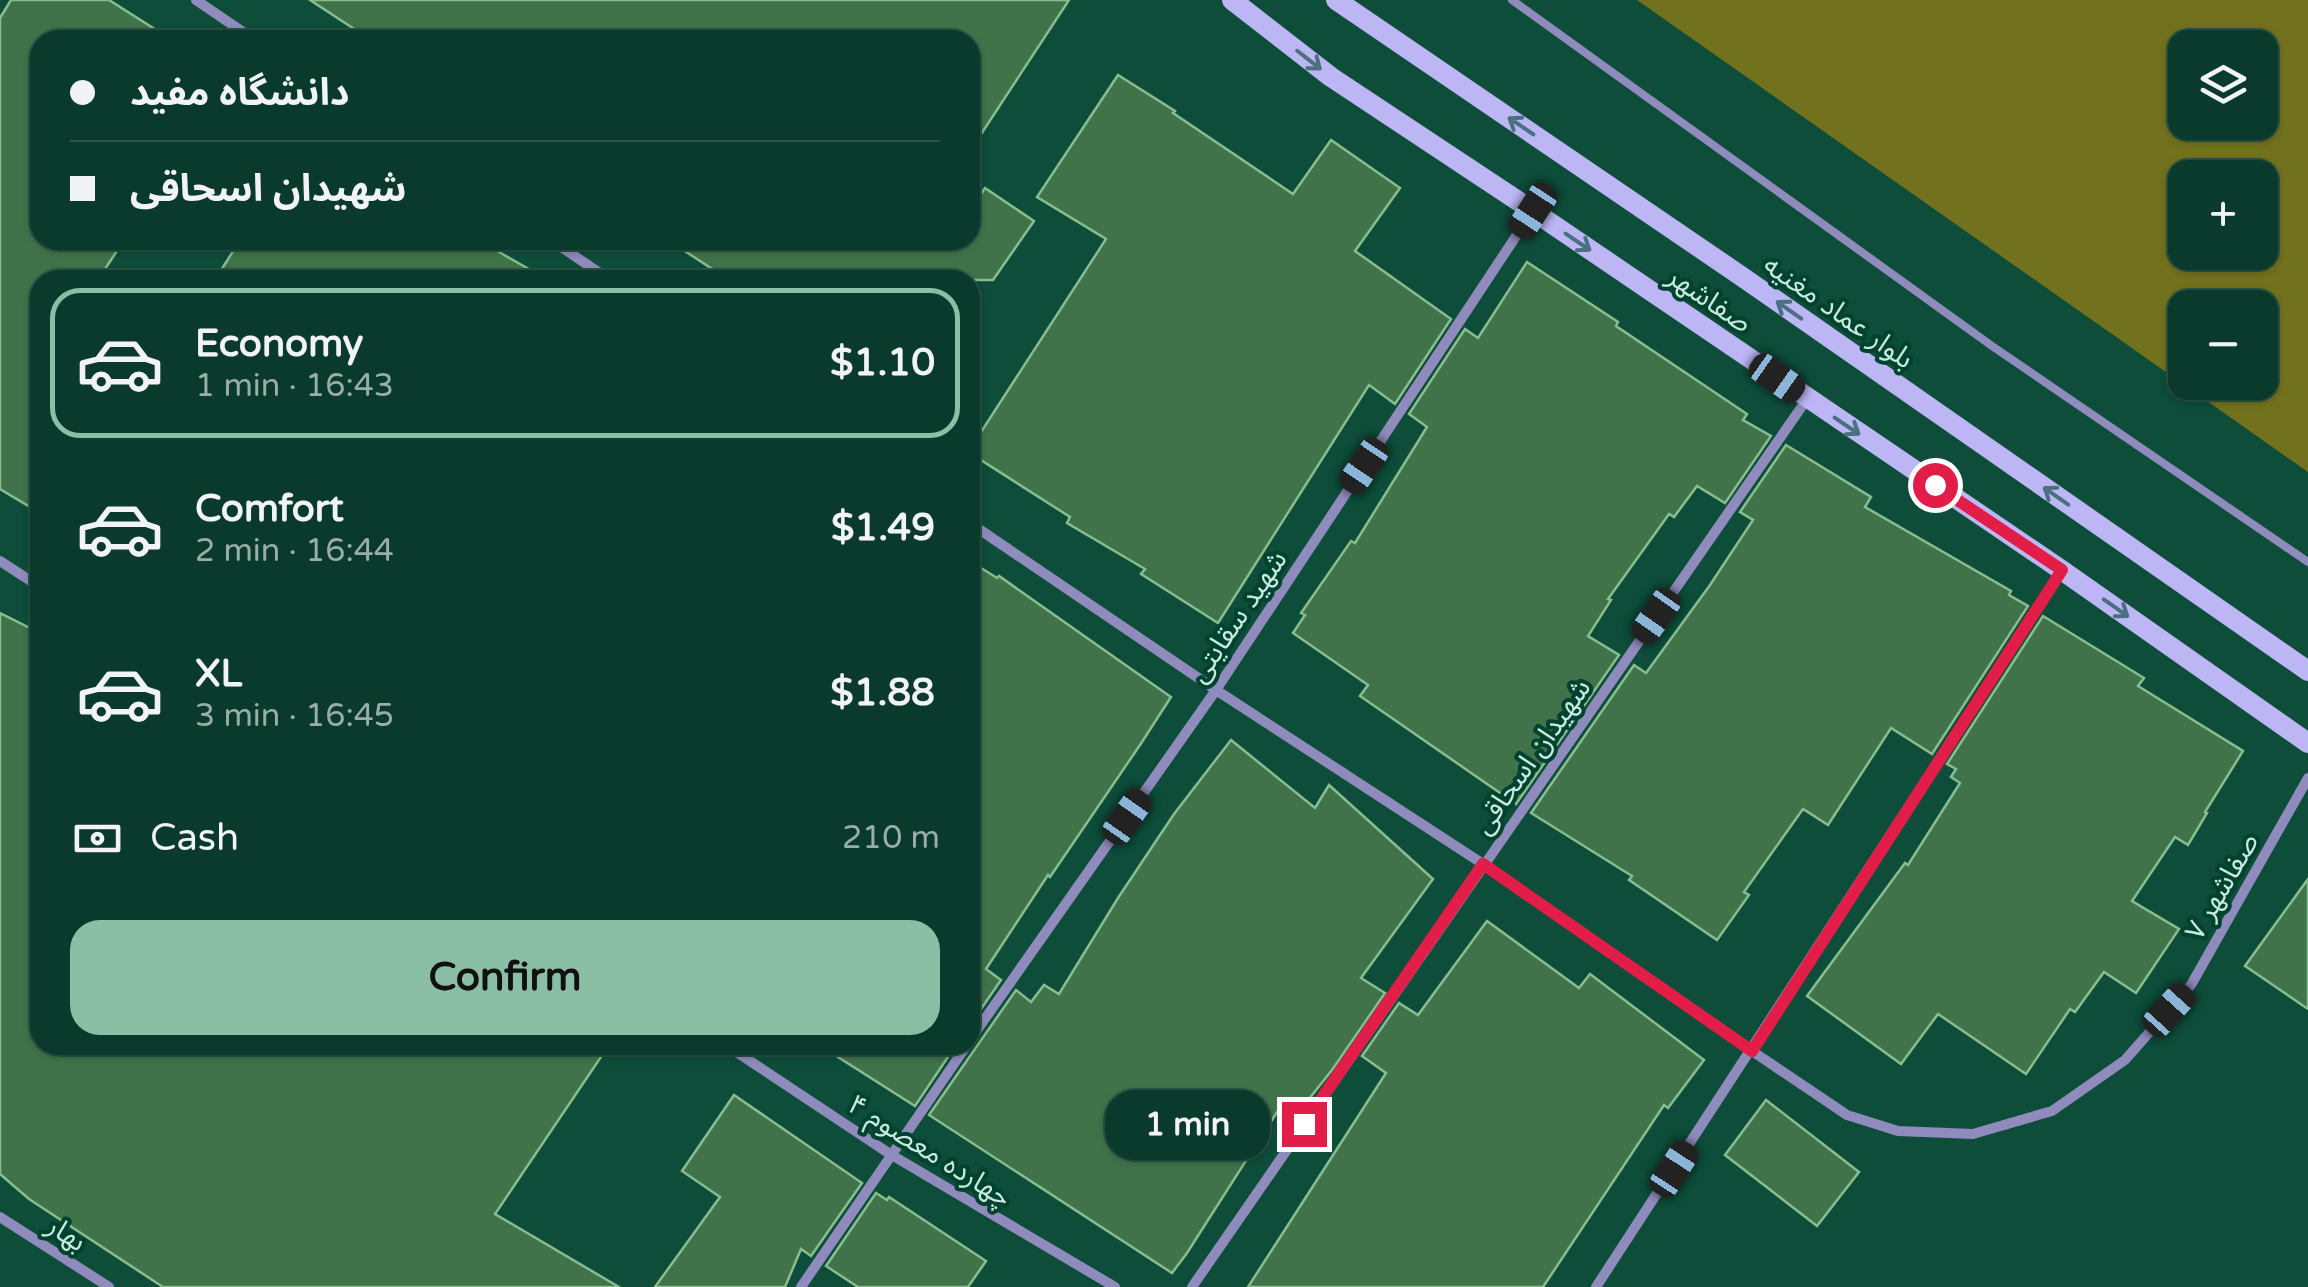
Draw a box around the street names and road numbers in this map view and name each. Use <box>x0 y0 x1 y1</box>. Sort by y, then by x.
street label: بلوار عماد مغنیه <box>1757 248 1920 376</box>
street label: صفاشهر <box>1660 259 1758 340</box>
street label: شهید سقایتی <box>1181 544 1294 689</box>
street label: شهیدان اسحاقی <box>1466 672 1598 841</box>
street label: صفاشهر ۷ <box>2178 827 2266 946</box>
street label: چهارده معصوم ۴ <box>840 1087 1017 1217</box>
street label: بهار <box>40 1208 93 1259</box>

